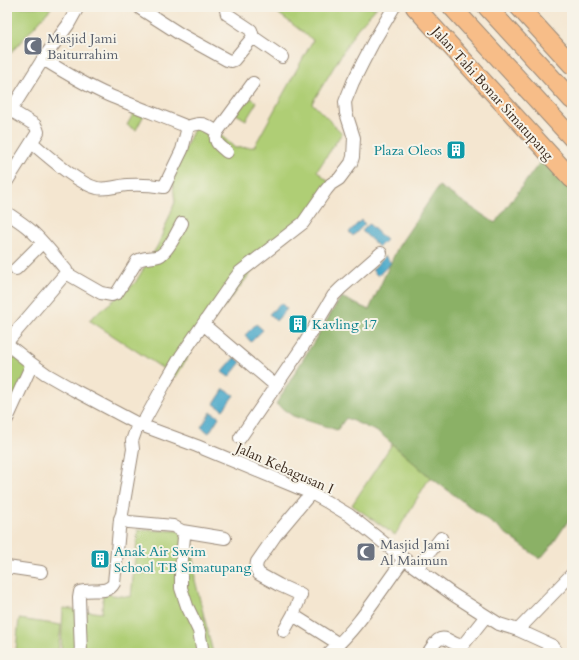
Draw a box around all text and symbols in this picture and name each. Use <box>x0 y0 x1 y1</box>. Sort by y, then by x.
street label: Jalan Tahi Bonar Simatupang <box>426 21 558 164</box>
place label: Masjid Jami Baiturrahim <box>47 29 118 64</box>
mosque icon: Masjid Jami Baiturrahim <box>22 35 44 57</box>
building icon: Plaza Oleos <box>445 139 467 161</box>
place label: Plaza Oleos <box>374 141 442 160</box>
building icon: Kavling 17 <box>287 313 309 335</box>
place label: Kavling 17 <box>312 315 377 334</box>
street label: Jalan Kebagusan I <box>231 438 337 499</box>
place label: Masjid Jami Al Maimun <box>380 535 450 570</box>
mosque icon: Masjid Jami Al Maimun <box>355 541 377 563</box>
place label: Anak Air Swim School TB Simatupang <box>114 542 251 577</box>
building icon: Anak Air Swim School TB Simatupang <box>89 548 111 570</box>

